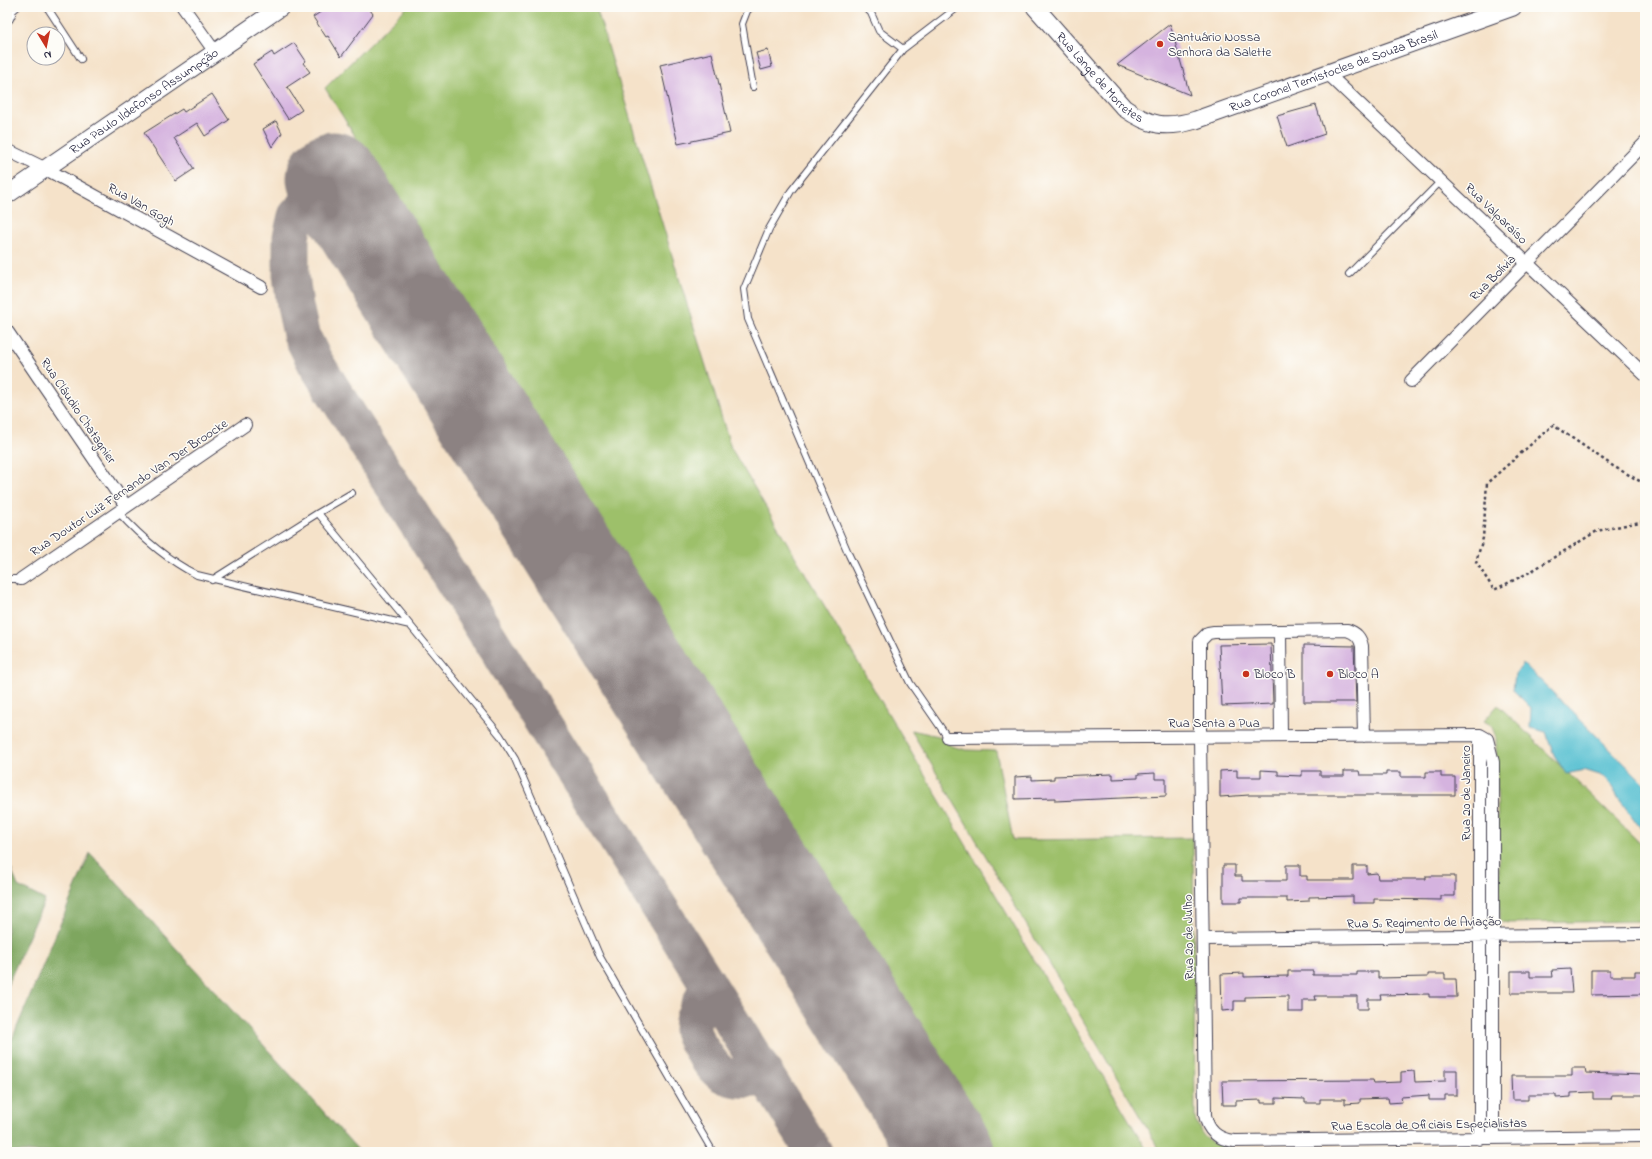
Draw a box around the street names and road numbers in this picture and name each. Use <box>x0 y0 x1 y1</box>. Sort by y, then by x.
street label: Rua Coronel Temístocles de Souza Brasil <box>1227 25 1440 117</box>
street label: Rua Lange de Morretes <box>1052 28 1147 128</box>
street label: Rua Paulo Ildefonso Assumpção <box>66 43 222 159</box>
street label: Rua Van Gogh <box>104 179 178 232</box>
street label: Rua Valparaíso <box>1460 179 1532 249</box>
street label: Rua Bolívia <box>1465 250 1521 306</box>
street label: Rua Cláudio Chatagnier <box>35 354 121 469</box>
street label: Rua Doutor Luiz Fernando Van Der Broocke <box>26 414 232 561</box>
street label: Rua Senta a Pua <box>1168 714 1260 733</box>
street label: Rua 20 de Janeiro <box>1457 745 1476 841</box>
street label: Rua 20 de Julho <box>1179 894 1199 980</box>
street label: Rua 5º Regimento de Aviação <box>1347 912 1502 935</box>
street label: Rua Escola de Oficiais Especialistas <box>1331 1114 1528 1136</box>

